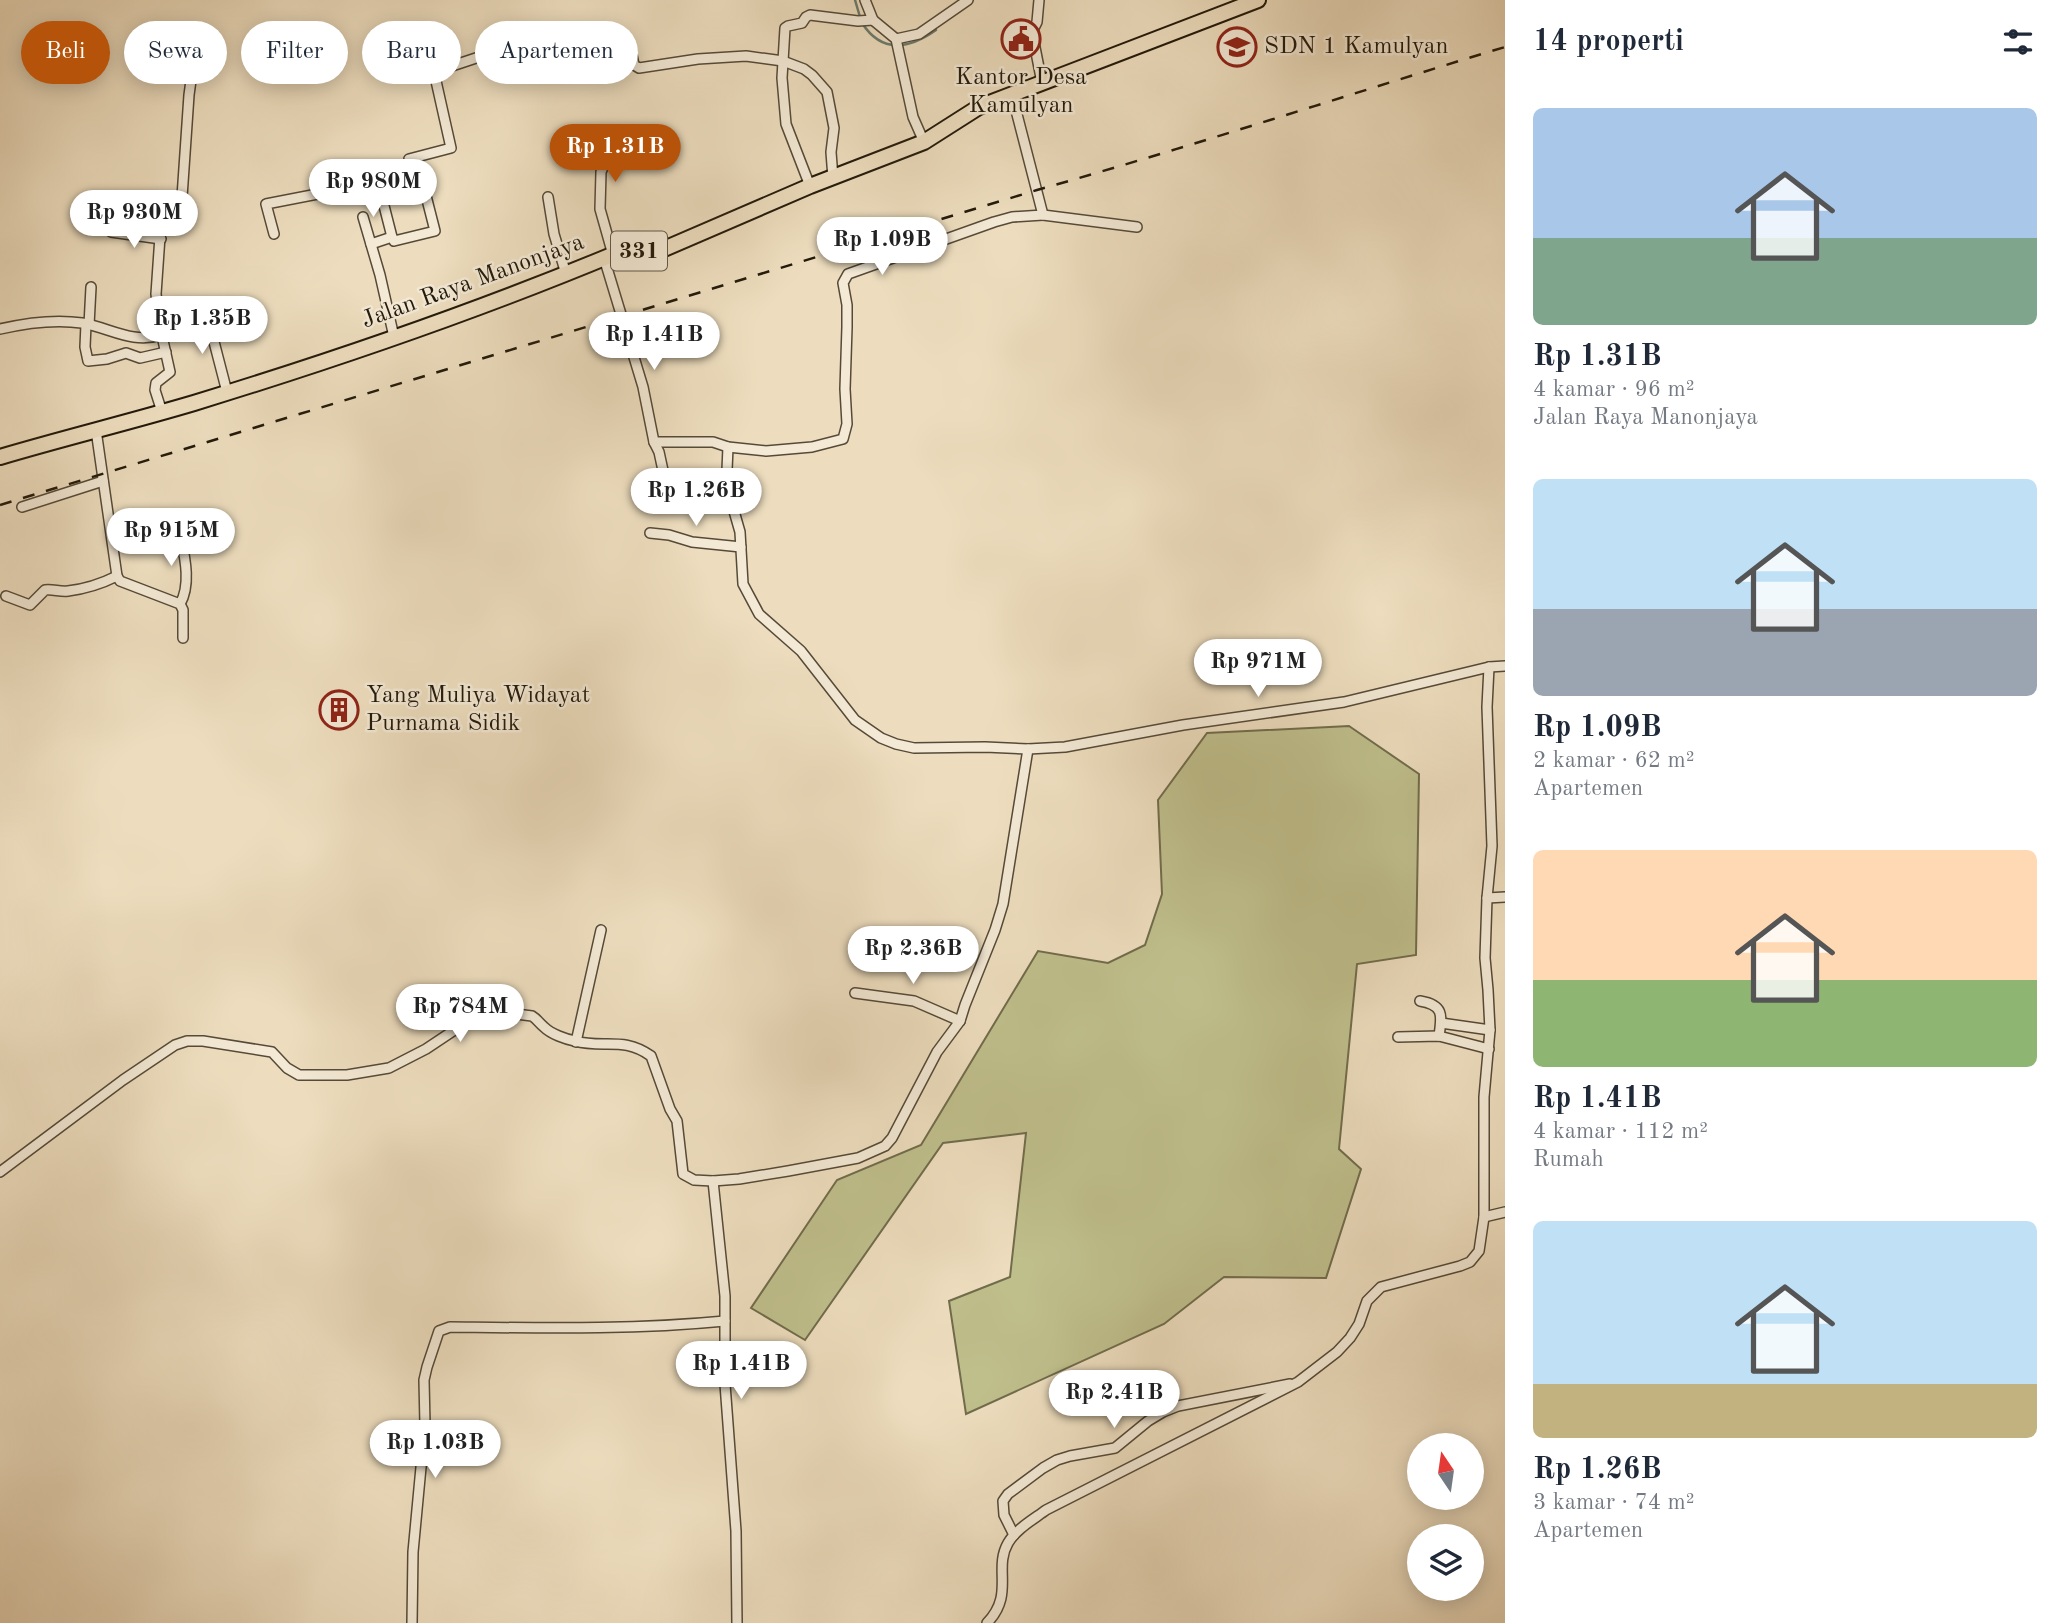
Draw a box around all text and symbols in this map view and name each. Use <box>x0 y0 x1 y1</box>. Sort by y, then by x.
public building icon: Kantor Desa Kamulyan <box>1000 18 1042 60</box>
chip: Beli <box>21 21 110 84</box>
chip: Sewa <box>124 21 227 84</box>
chip: Filter <box>241 21 348 84</box>
chip: Baru <box>362 21 461 84</box>
chip: Apartemen <box>475 21 638 84</box>
icon: filters <box>1999 23 2037 61</box>
school or university icon: SDN 1 Kamulyan <box>1216 26 1258 68</box>
text: 14 properti <box>1533 27 1684 57</box>
place label: SDN 1 Kamulyan <box>1264 35 1449 59</box>
place label: Kantor Desa Kamulyan <box>955 66 1087 118</box>
pin: Rp 1.31B <box>543 124 687 184</box>
text: Rp 1.31B <box>566 135 664 158</box>
icon: home <box>1722 153 1848 279</box>
pin: Rp 980M <box>308 160 438 219</box>
text: Rp 980M <box>325 170 421 193</box>
pin: Rp 930M <box>69 190 199 250</box>
text: Rp 930M <box>86 201 182 224</box>
pin: Rp 1.09B <box>810 218 954 277</box>
text: Rp 1.09B <box>833 228 931 251</box>
street label: Jalan Raya Manonjaya <box>359 231 588 333</box>
road number: 331 <box>611 232 667 270</box>
pin: Rp 1.35B <box>130 296 274 356</box>
text: Rp 1.35B <box>153 307 251 330</box>
pin: Rp 1.41B <box>582 312 726 372</box>
text: Rp 1.41B <box>605 323 703 346</box>
text: Rp 1.31B <box>1533 342 1662 372</box>
text: 4 kamar · 96 m² <box>1533 378 1695 401</box>
text: Jalan Raya Manonjaya <box>1533 406 1758 429</box>
pin: Rp 1.26B <box>624 468 768 528</box>
text: Rp 1.26B <box>647 479 745 502</box>
pin: Rp 915M <box>106 508 236 568</box>
text: Rp 915M <box>123 519 219 542</box>
icon: home <box>1722 524 1848 650</box>
pin: Rp 971M <box>1193 640 1323 699</box>
text: Rp 971M <box>1210 650 1306 673</box>
place label: Yang Muliya Widayat Purnama Sidik <box>366 684 590 736</box>
building icon: Yang Muliya Widayat Purnama Sidik <box>318 689 360 731</box>
text: Rp 1.09B <box>1533 713 1662 743</box>
text: 2 kamar · 62 m² <box>1533 749 1695 772</box>
text: Apartemen <box>1533 777 1643 800</box>
icon: home <box>1722 895 1848 1021</box>
pin: Rp 2.36B <box>841 926 985 986</box>
text: Rp 2.36B <box>864 937 962 960</box>
pin: Rp 784M <box>395 984 525 1044</box>
text: Rp 784M <box>412 995 508 1018</box>
text: Rp 1.41B <box>1533 1084 1662 1114</box>
text: 4 kamar · 112 m² <box>1533 1120 1708 1143</box>
text: Rumah <box>1533 1148 1604 1171</box>
icon: home <box>1722 1266 1848 1392</box>
pin: Rp 1.41B <box>669 1342 813 1401</box>
text: Rp 1.41B <box>692 1352 790 1375</box>
pin: Rp 2.41B <box>1042 1370 1186 1430</box>
text: Rp 2.41B <box>1065 1381 1163 1404</box>
pin: Rp 1.03B <box>363 1420 507 1480</box>
text: Rp 1.03B <box>386 1431 484 1454</box>
north arrow <box>1407 1433 1484 1510</box>
map controls <box>1407 1433 1484 1601</box>
text: Rp 1.26B <box>1533 1455 1662 1485</box>
text: 3 kamar · 74 m² <box>1533 1491 1695 1514</box>
text: Apartemen <box>1533 1519 1643 1542</box>
button: layers <box>1407 1524 1484 1601</box>

